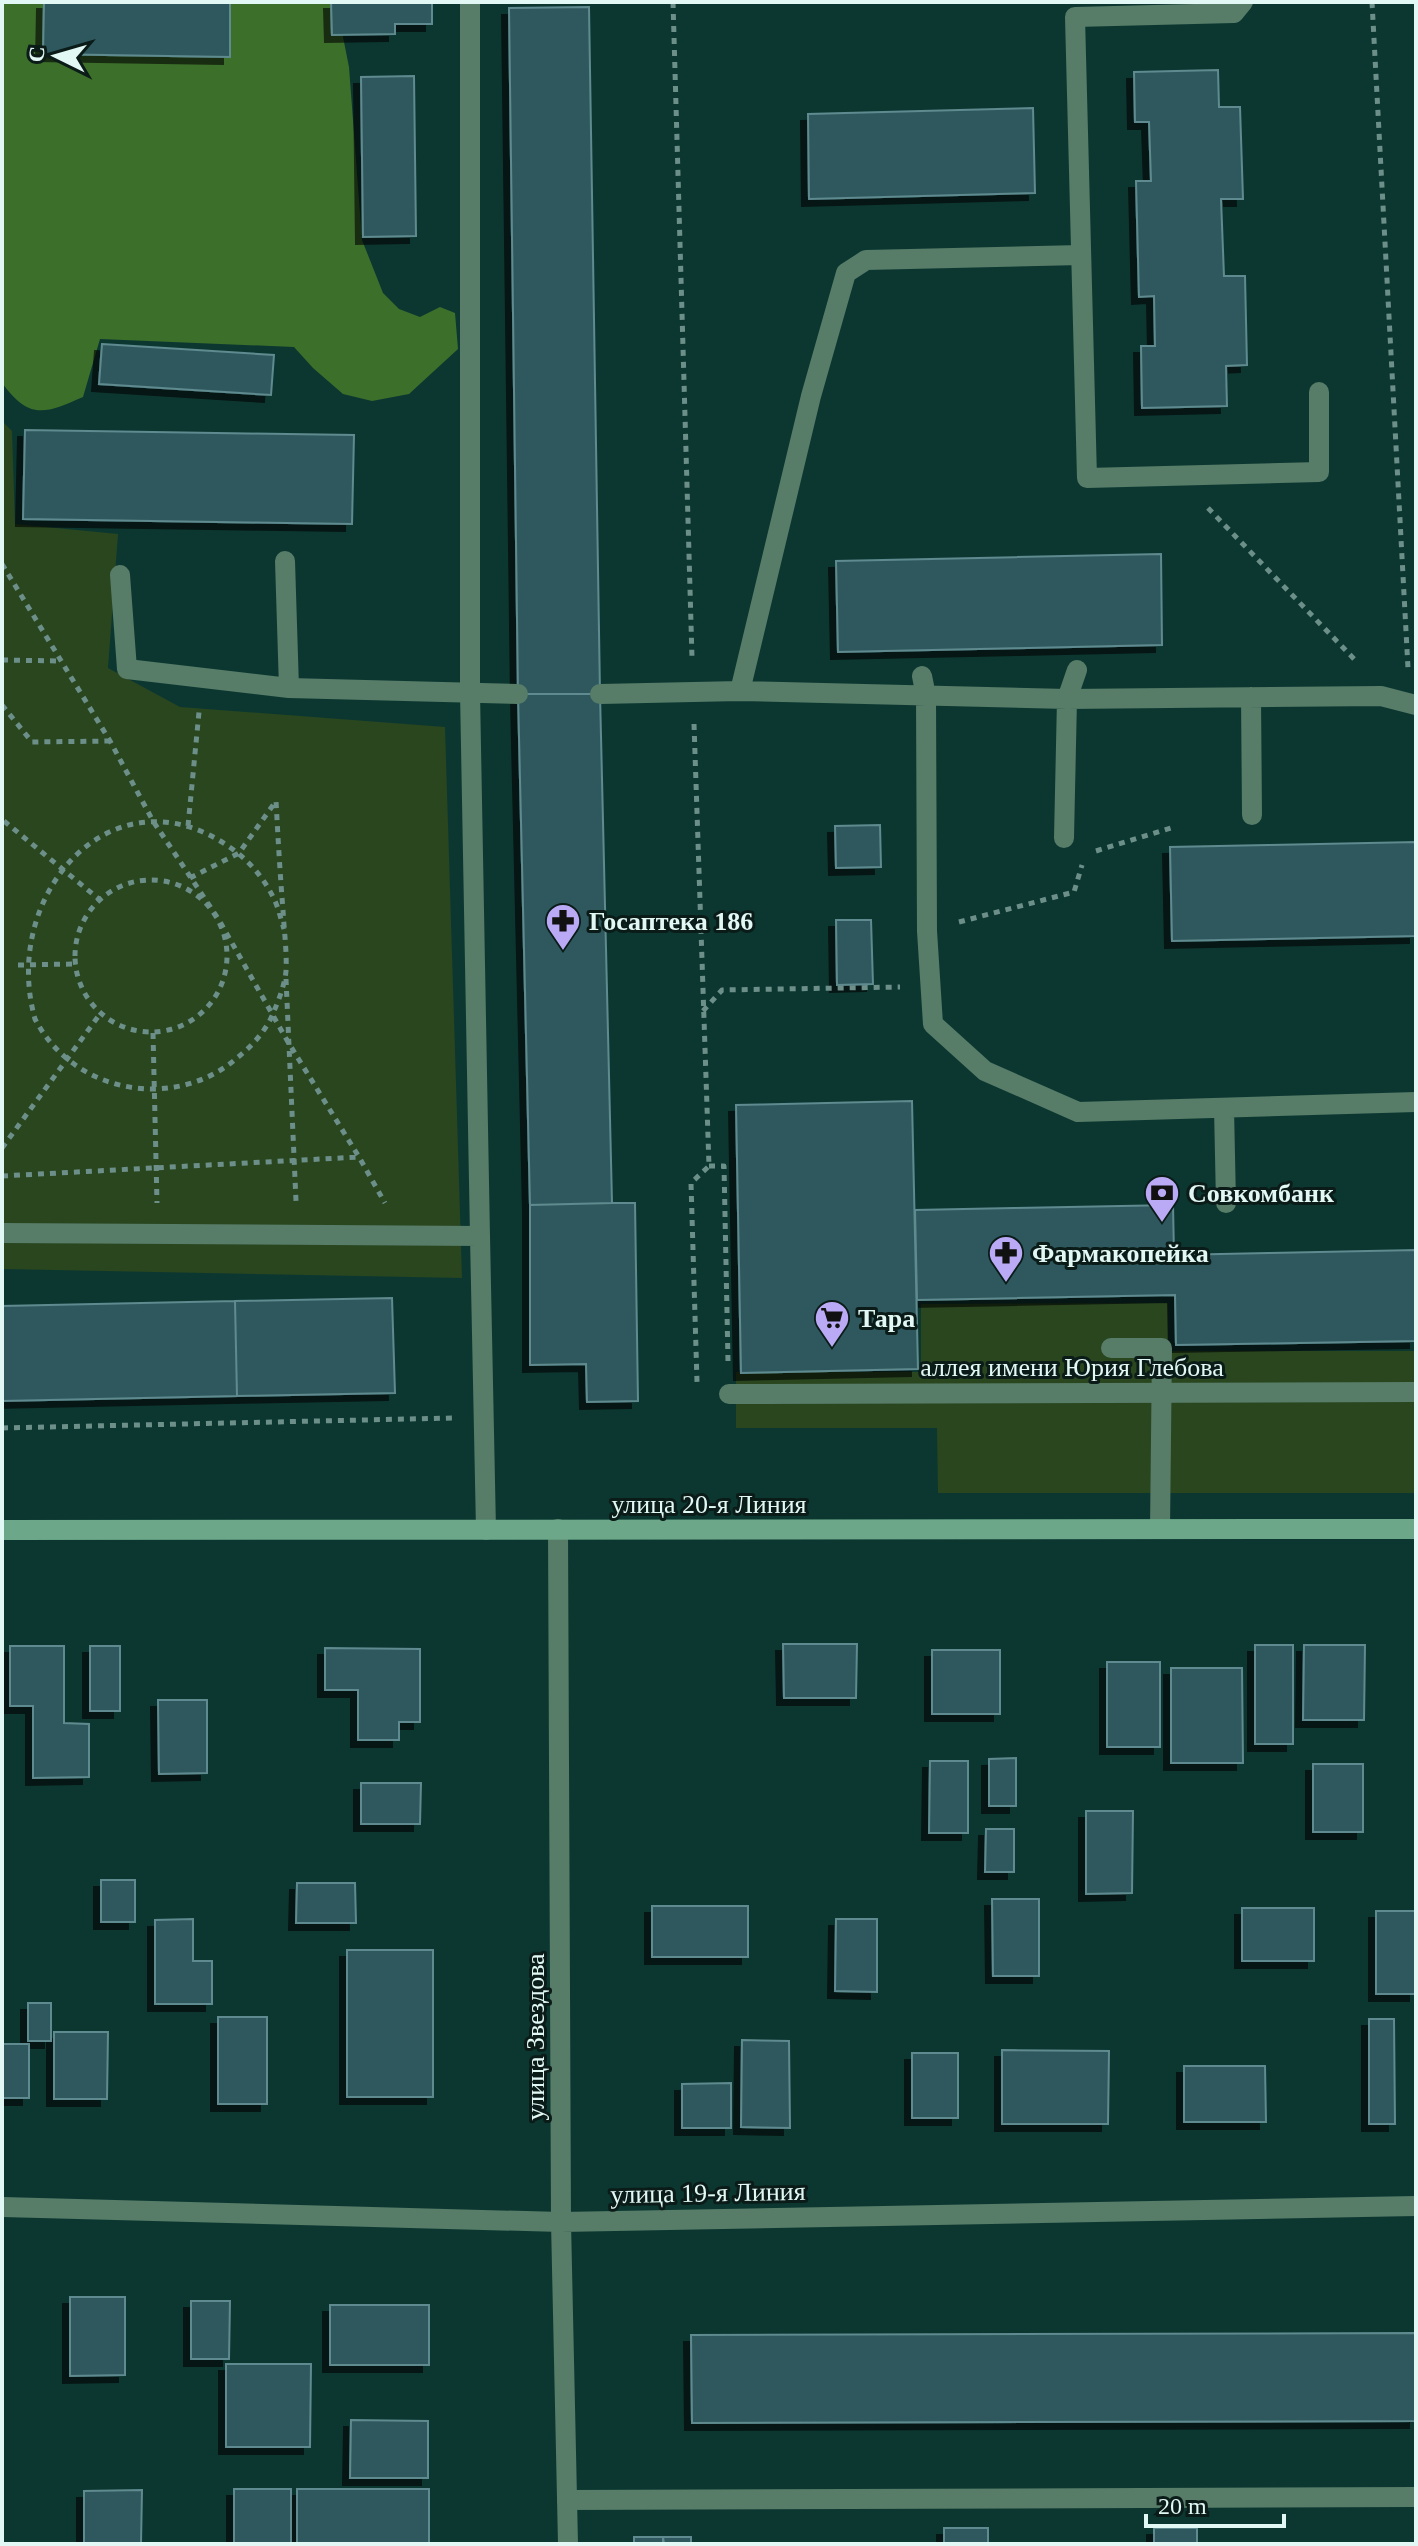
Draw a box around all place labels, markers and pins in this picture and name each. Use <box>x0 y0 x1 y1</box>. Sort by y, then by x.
pharmacy icon: Госаптека 186 <box>544 902 582 952</box>
place label: Госаптека 186 <box>589 907 753 936</box>
bank icon: Совкомбанк <box>1143 1174 1181 1224</box>
place label: Совкомбанк <box>1188 1179 1334 1208</box>
pharmacy icon: Фармакопейка <box>987 1234 1025 1284</box>
place label: Фармакопейка <box>1032 1239 1209 1268</box>
supermarket icon: Тара <box>813 1299 851 1349</box>
place label: Тара <box>858 1304 915 1333</box>

